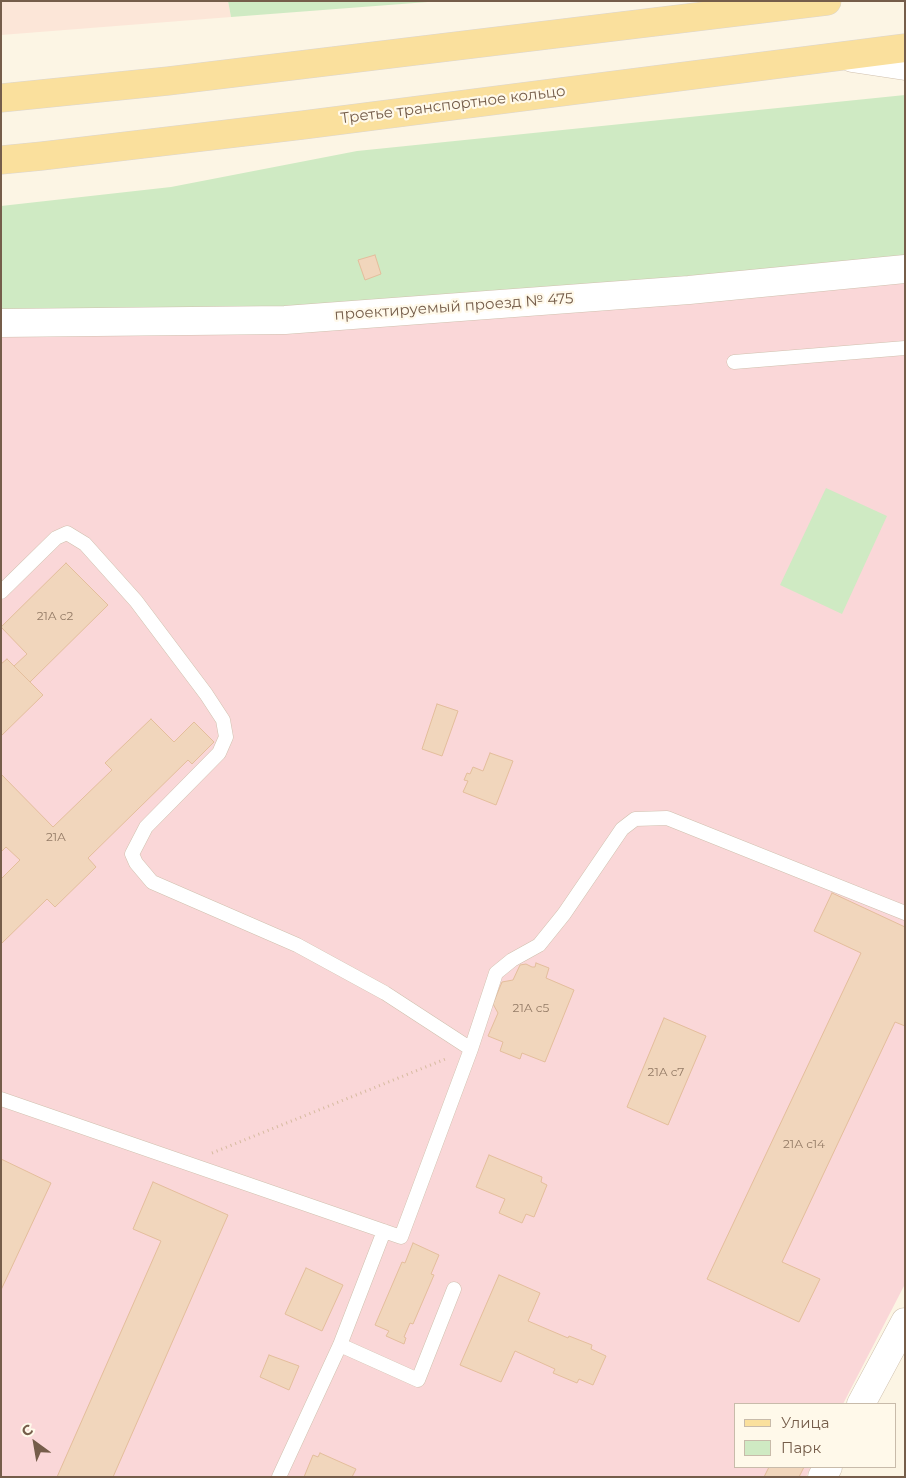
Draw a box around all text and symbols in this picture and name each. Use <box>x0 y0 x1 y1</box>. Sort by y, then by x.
street label: Третье транспортное кольцо <box>339 82 567 128</box>
street label: проектируемый проезд № 475 <box>334 290 574 324</box>
house number: 21А с2 <box>37 609 73 623</box>
house number: 21А <box>46 830 66 844</box>
house number: 21А с5 <box>513 1001 549 1015</box>
house number: 21А с7 <box>648 1065 684 1079</box>
house number: 21А с14 <box>783 1137 825 1151</box>
legend <box>734 1403 896 1468</box>
text: Улица <box>781 1413 829 1432</box>
north arrow <box>10 1418 60 1468</box>
text: С <box>18 1420 36 1441</box>
text: Парк <box>781 1438 821 1457</box>

